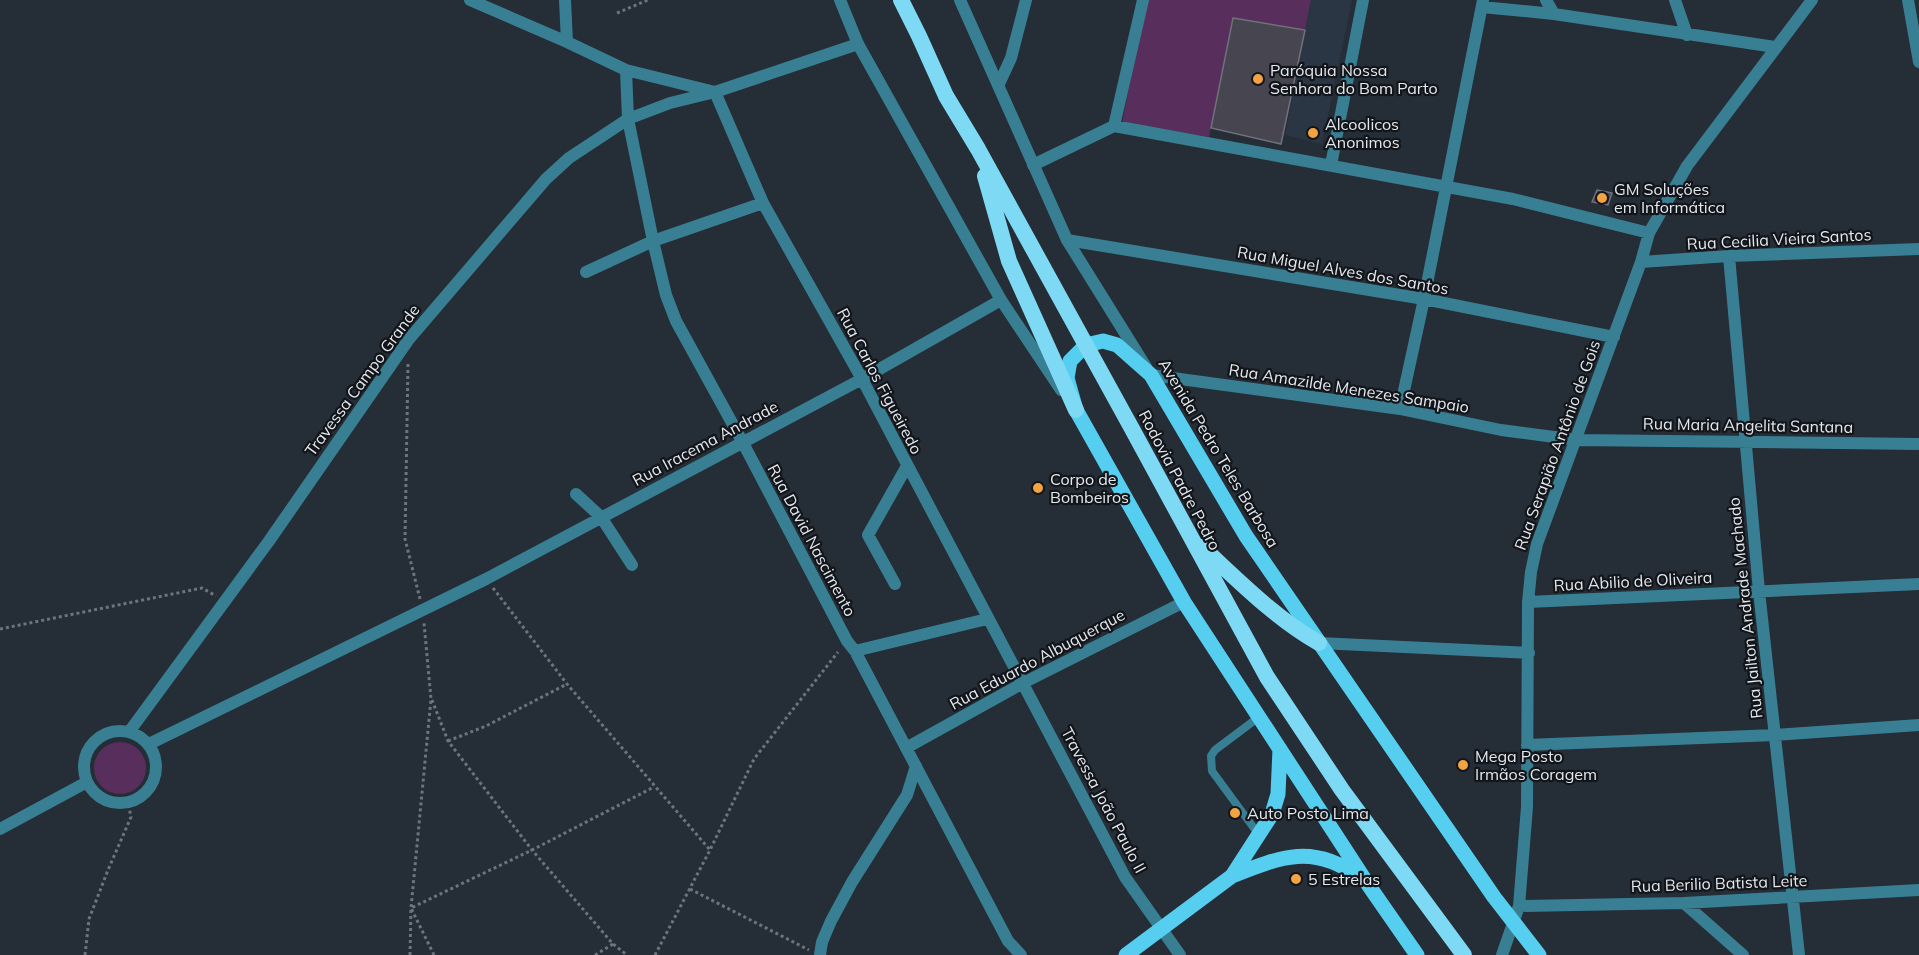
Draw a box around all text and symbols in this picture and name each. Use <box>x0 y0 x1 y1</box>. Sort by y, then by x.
place label: Paróquia Nossa Senhora do Bom Parto <box>1270 60 1438 98</box>
marker: Paróquia Nossa Senhora do Bom Parto <box>1251 72 1265 86</box>
place label: Alcoolicos Anonimos <box>1325 114 1400 152</box>
marker: Alcoolicos Anonimos <box>1306 126 1320 140</box>
place label: GM Soluções em Informática <box>1614 179 1725 217</box>
marker: GM Soluções em Informática <box>1595 191 1609 205</box>
street label: Rua Cecilia Vieira Santos <box>1686 224 1872 254</box>
street label: Rua Miguel Alves dos Santos <box>1236 242 1450 298</box>
street label: Travessa Campo Grande <box>300 300 424 460</box>
street label: Rua Carlos Figueiredo <box>833 305 927 457</box>
street label: Rua Serapião Antônio de Gois <box>1510 337 1604 553</box>
street label: Avenida Pedro Teles Barbosa <box>1155 355 1283 551</box>
street label: Rua Amazilde Menezes Sampaio <box>1227 359 1471 417</box>
street label: Rua Iracema Andrade <box>629 396 781 490</box>
street label: Rodovia Padre Pedro <box>1135 407 1225 553</box>
street label: Rua Maria Angelita Santana <box>1643 413 1853 437</box>
street label: Rua David Nascimento <box>763 460 861 620</box>
place label: Corpo de Bombeiros <box>1050 469 1129 507</box>
marker: Corpo de Bombeiros <box>1031 481 1045 495</box>
street label: Rua Jailton Andrade Machado <box>1723 496 1767 720</box>
street label: Rua Abilio de Oliveira <box>1553 567 1713 595</box>
street label: Rua Eduardo Albuquerque <box>946 604 1128 714</box>
street label: Travessa João Paulo II <box>1057 724 1151 876</box>
place label: Mega Posto Irmãos Coragem <box>1475 746 1597 784</box>
marker: Mega Posto Irmãos Coragem <box>1456 758 1470 772</box>
place label: Auto Posto Lima <box>1247 803 1369 823</box>
marker: Auto Posto Lima <box>1228 806 1242 820</box>
place label: 5 Estrelas <box>1308 869 1380 889</box>
street label: Rua Berilio Batista Leite <box>1630 870 1808 896</box>
marker: 5 Estrelas <box>1289 872 1303 886</box>

